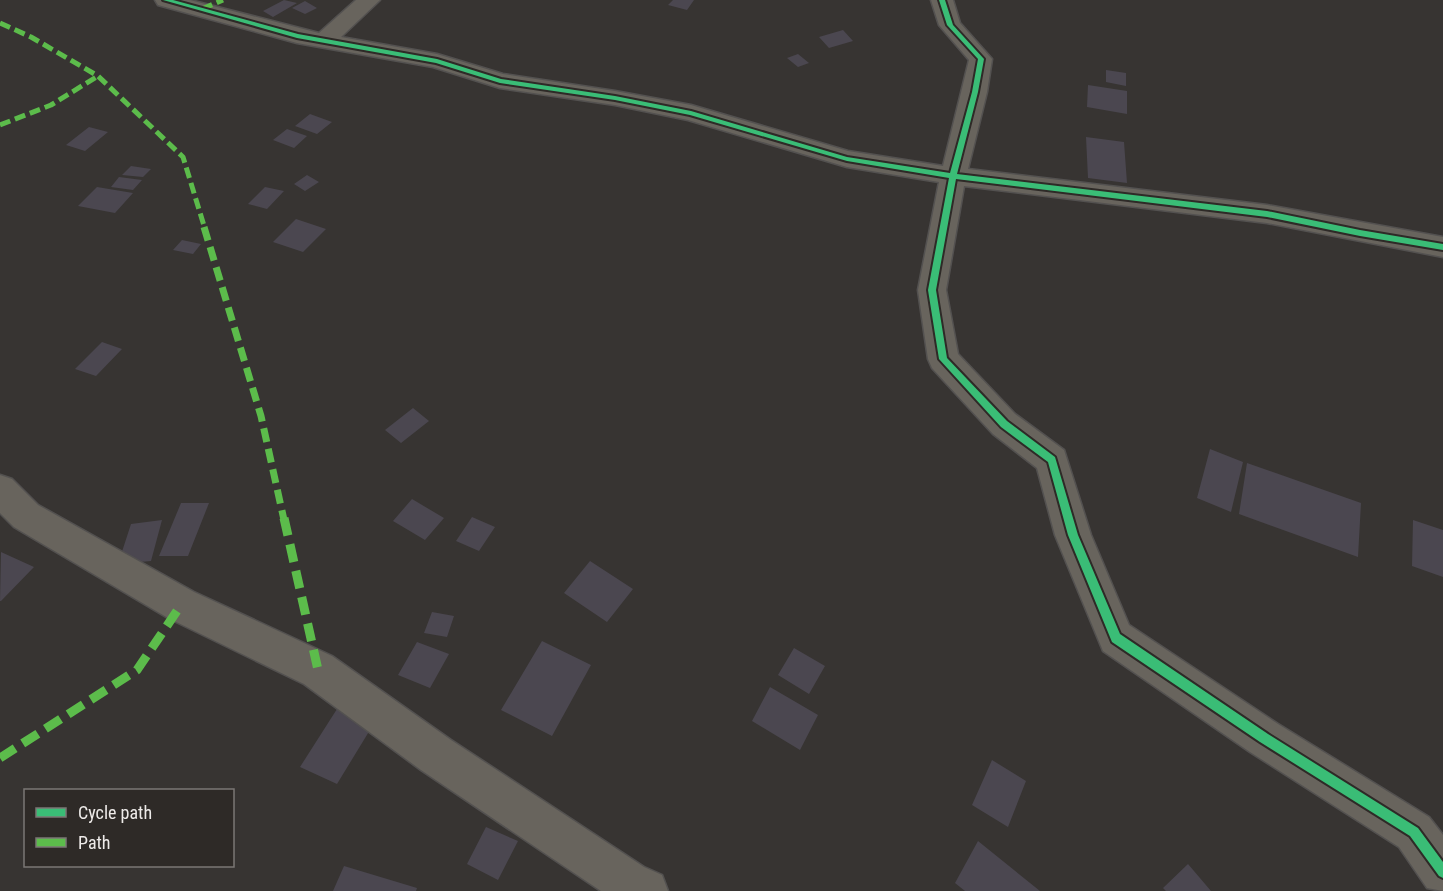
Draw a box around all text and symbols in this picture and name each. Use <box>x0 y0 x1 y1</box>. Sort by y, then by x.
legend <box>24 789 234 867</box>
text: Cycle path <box>78 802 152 823</box>
text: Path <box>78 832 111 853</box>

